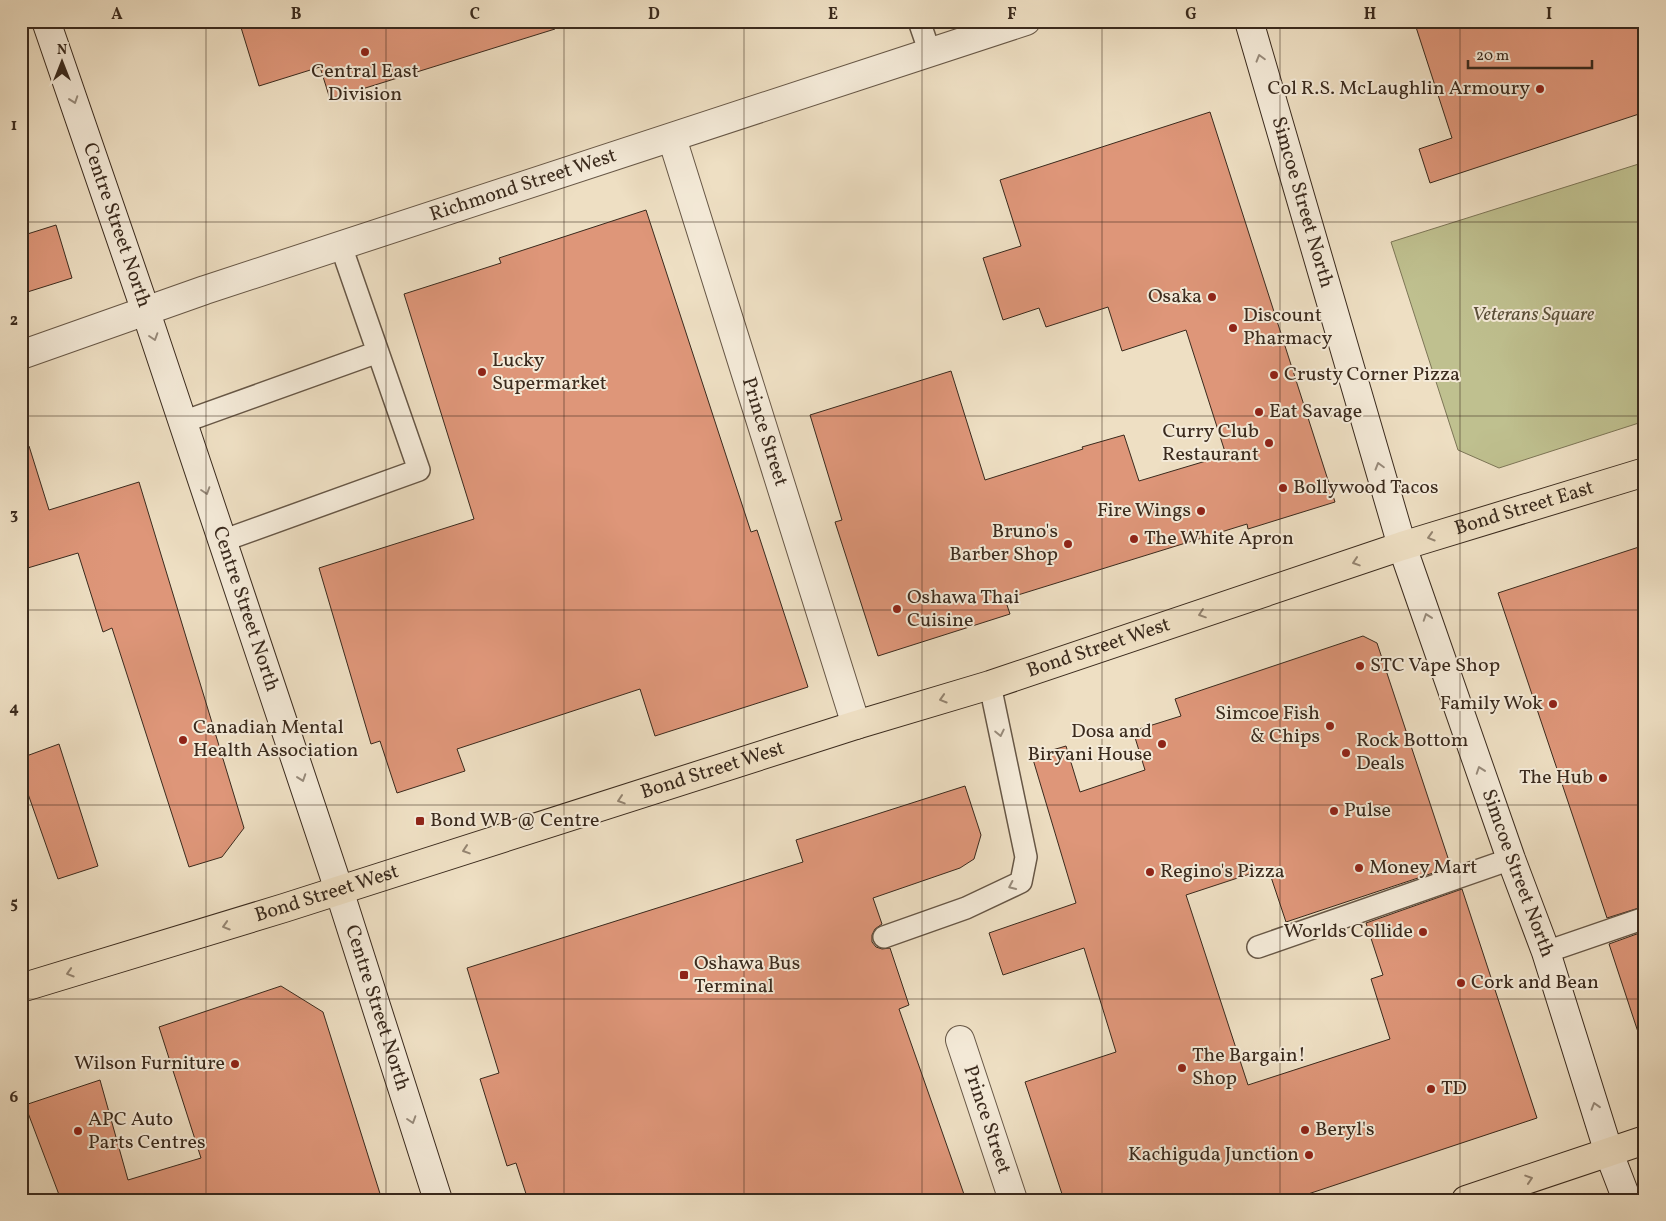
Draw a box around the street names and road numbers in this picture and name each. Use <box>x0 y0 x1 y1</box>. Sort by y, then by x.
street label: Simcoe Street North <box>1264 113 1340 291</box>
street label: Centre Street North <box>75 139 158 312</box>
street label: Richmond Street West <box>426 142 620 229</box>
street label: Prince Street <box>734 374 794 490</box>
street label: Bond Street East <box>1451 474 1597 543</box>
street label: Centre Street North <box>205 523 286 696</box>
street label: Bond Street West <box>1023 611 1174 686</box>
street label: Bond Street West <box>637 735 788 807</box>
street label: Simcoe Street North <box>1474 786 1561 962</box>
street label: Bond Street West <box>251 858 403 930</box>
street label: Centre Street North <box>337 922 416 1095</box>
street label: Prince Street <box>955 1062 1017 1178</box>

